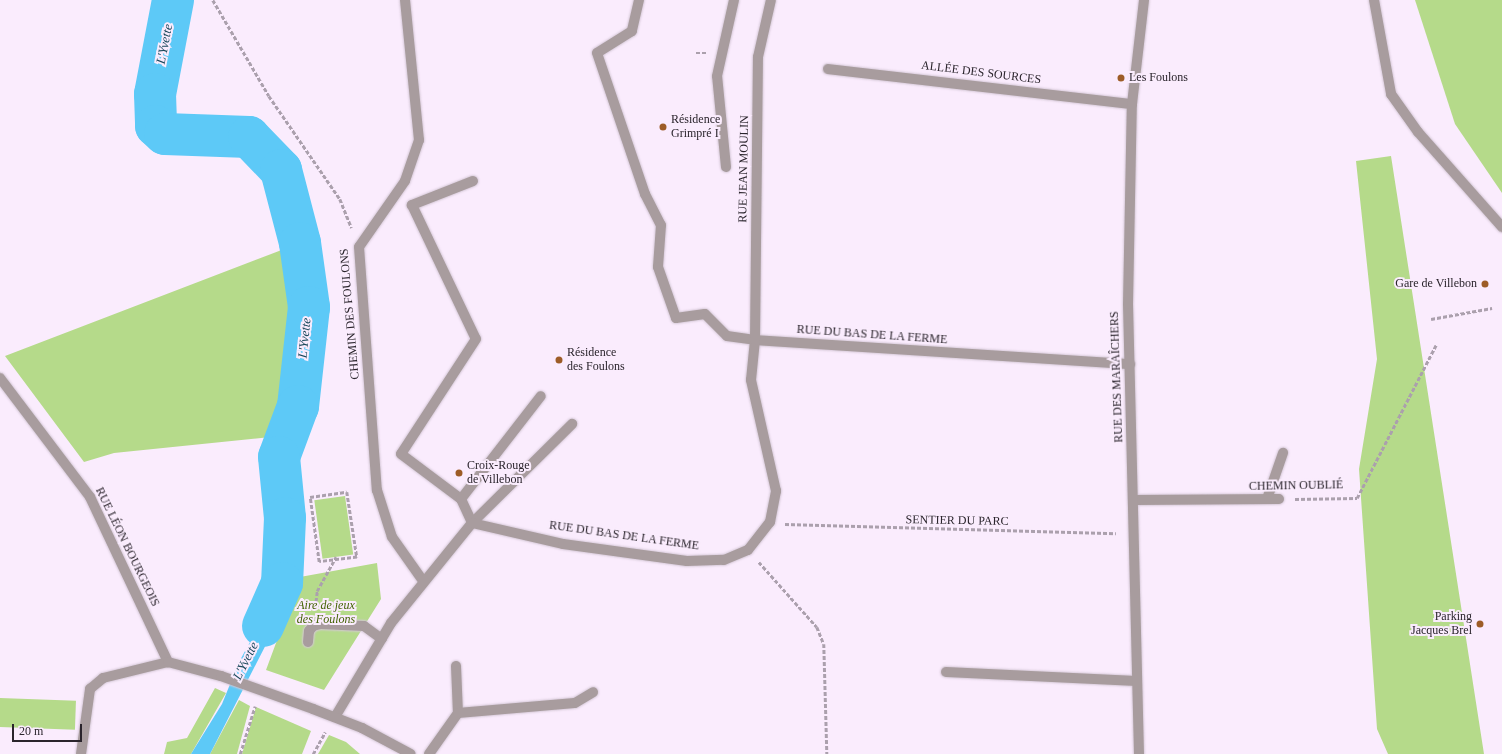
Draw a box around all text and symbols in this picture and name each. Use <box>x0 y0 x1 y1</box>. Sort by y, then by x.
water label: L'Yvette <box>153 23 177 65</box>
street label: ALLÉE DES SOURCES <box>920 59 1042 87</box>
place label: Les Foulons <box>1129 71 1188 85</box>
marker: Les Foulons <box>1116 73 1126 83</box>
place label: Résidence Grimpré I <box>671 113 720 141</box>
street label: RUE JEAN MOULIN <box>736 115 752 223</box>
marker: Résidence Grimpré I <box>658 122 668 132</box>
street label: CHEMIN DES FOULONS <box>337 248 363 380</box>
place label: Gare de Villebon <box>1395 277 1477 291</box>
marker: Gare de Villebon <box>1480 279 1490 289</box>
street label: RUE DES MARAÎCHERS <box>1108 311 1126 443</box>
water label: L'Yvette <box>295 317 315 359</box>
street label: RUE DU BAS DE LA FERME <box>796 323 948 347</box>
place label: Résidence des Foulons <box>567 346 625 374</box>
marker: Résidence des Foulons <box>554 355 564 365</box>
place label: Croix-Rouge de Villebon <box>467 459 530 487</box>
marker: Croix-Rouge de Villebon <box>454 468 464 478</box>
street label: CHEMIN OUBLIÉ <box>1249 478 1343 494</box>
street label: RUE LÉON BOURGEOIS <box>92 485 162 609</box>
street label: SENTIER DU PARC <box>905 513 1009 529</box>
street label: RUE DU BAS DE LA FERME <box>548 518 700 554</box>
park label: Aire de jeux des Foulons <box>297 599 355 627</box>
place label: Parking Jacques Brel <box>1411 610 1472 638</box>
marker: Parking Jacques Brel <box>1475 619 1485 629</box>
water label: L'Yvette <box>230 639 262 683</box>
scale bar <box>14 716 84 742</box>
text: 20 m <box>19 724 43 738</box>

